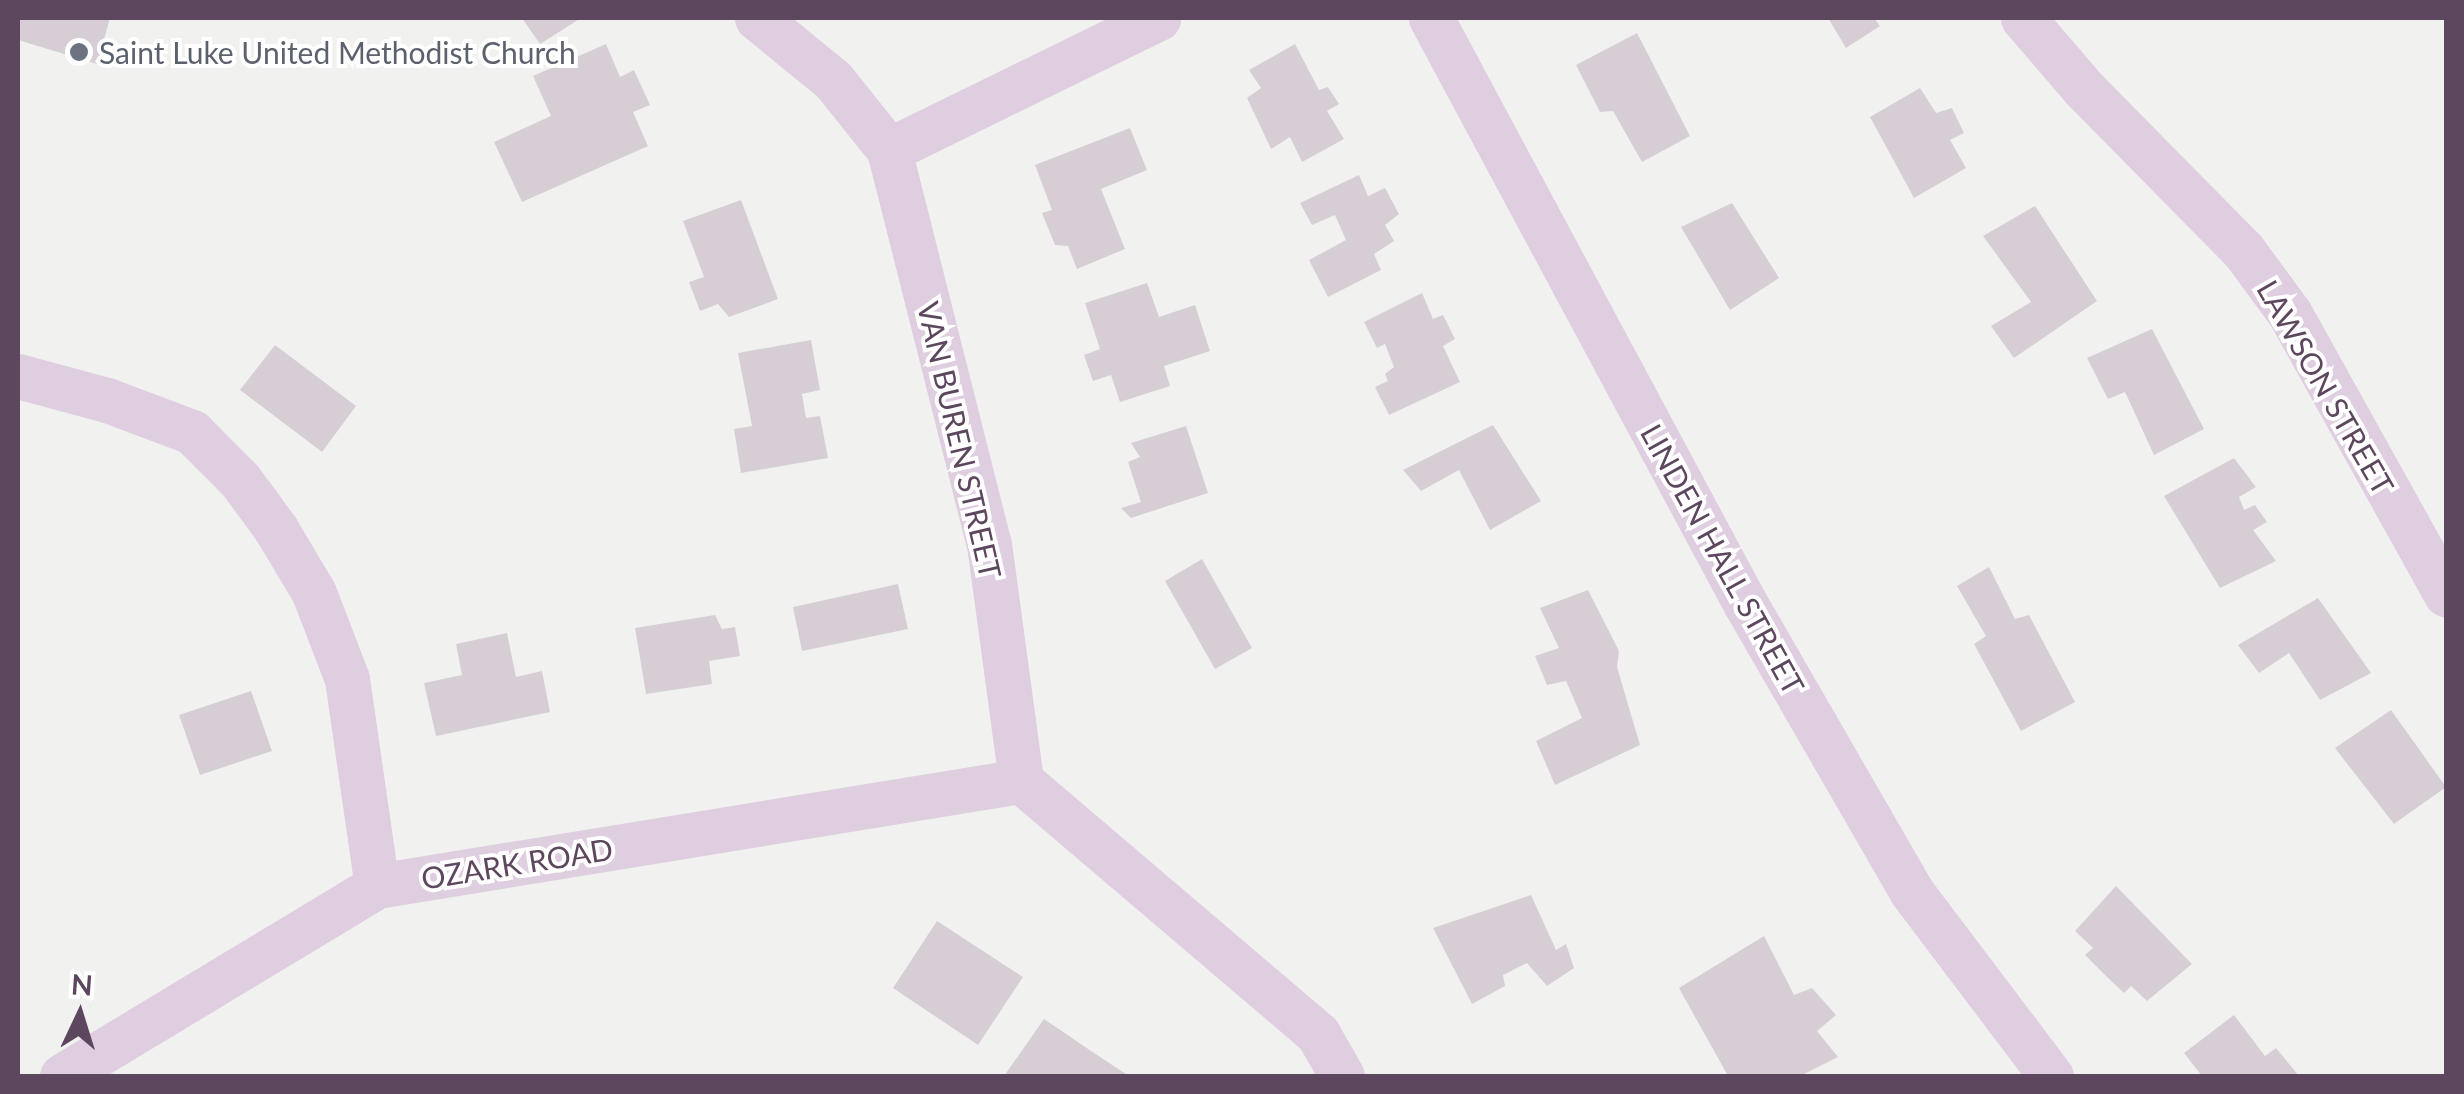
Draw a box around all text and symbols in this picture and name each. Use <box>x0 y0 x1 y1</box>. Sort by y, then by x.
place label: Saint Luke United Methodist Church <box>99 34 576 70</box>
marker: Saint Luke United Methodist Church <box>68 41 90 63</box>
street label: LAWSON STREET <box>2250 273 2402 501</box>
street label: VAN BUREN STREET <box>911 298 1009 582</box>
street label: LINDEN HALL STREET <box>1633 417 1813 701</box>
street label: OZARK ROAD <box>419 830 615 896</box>
north arrow <box>30 964 130 1064</box>
text: N <box>70 966 94 1002</box>

